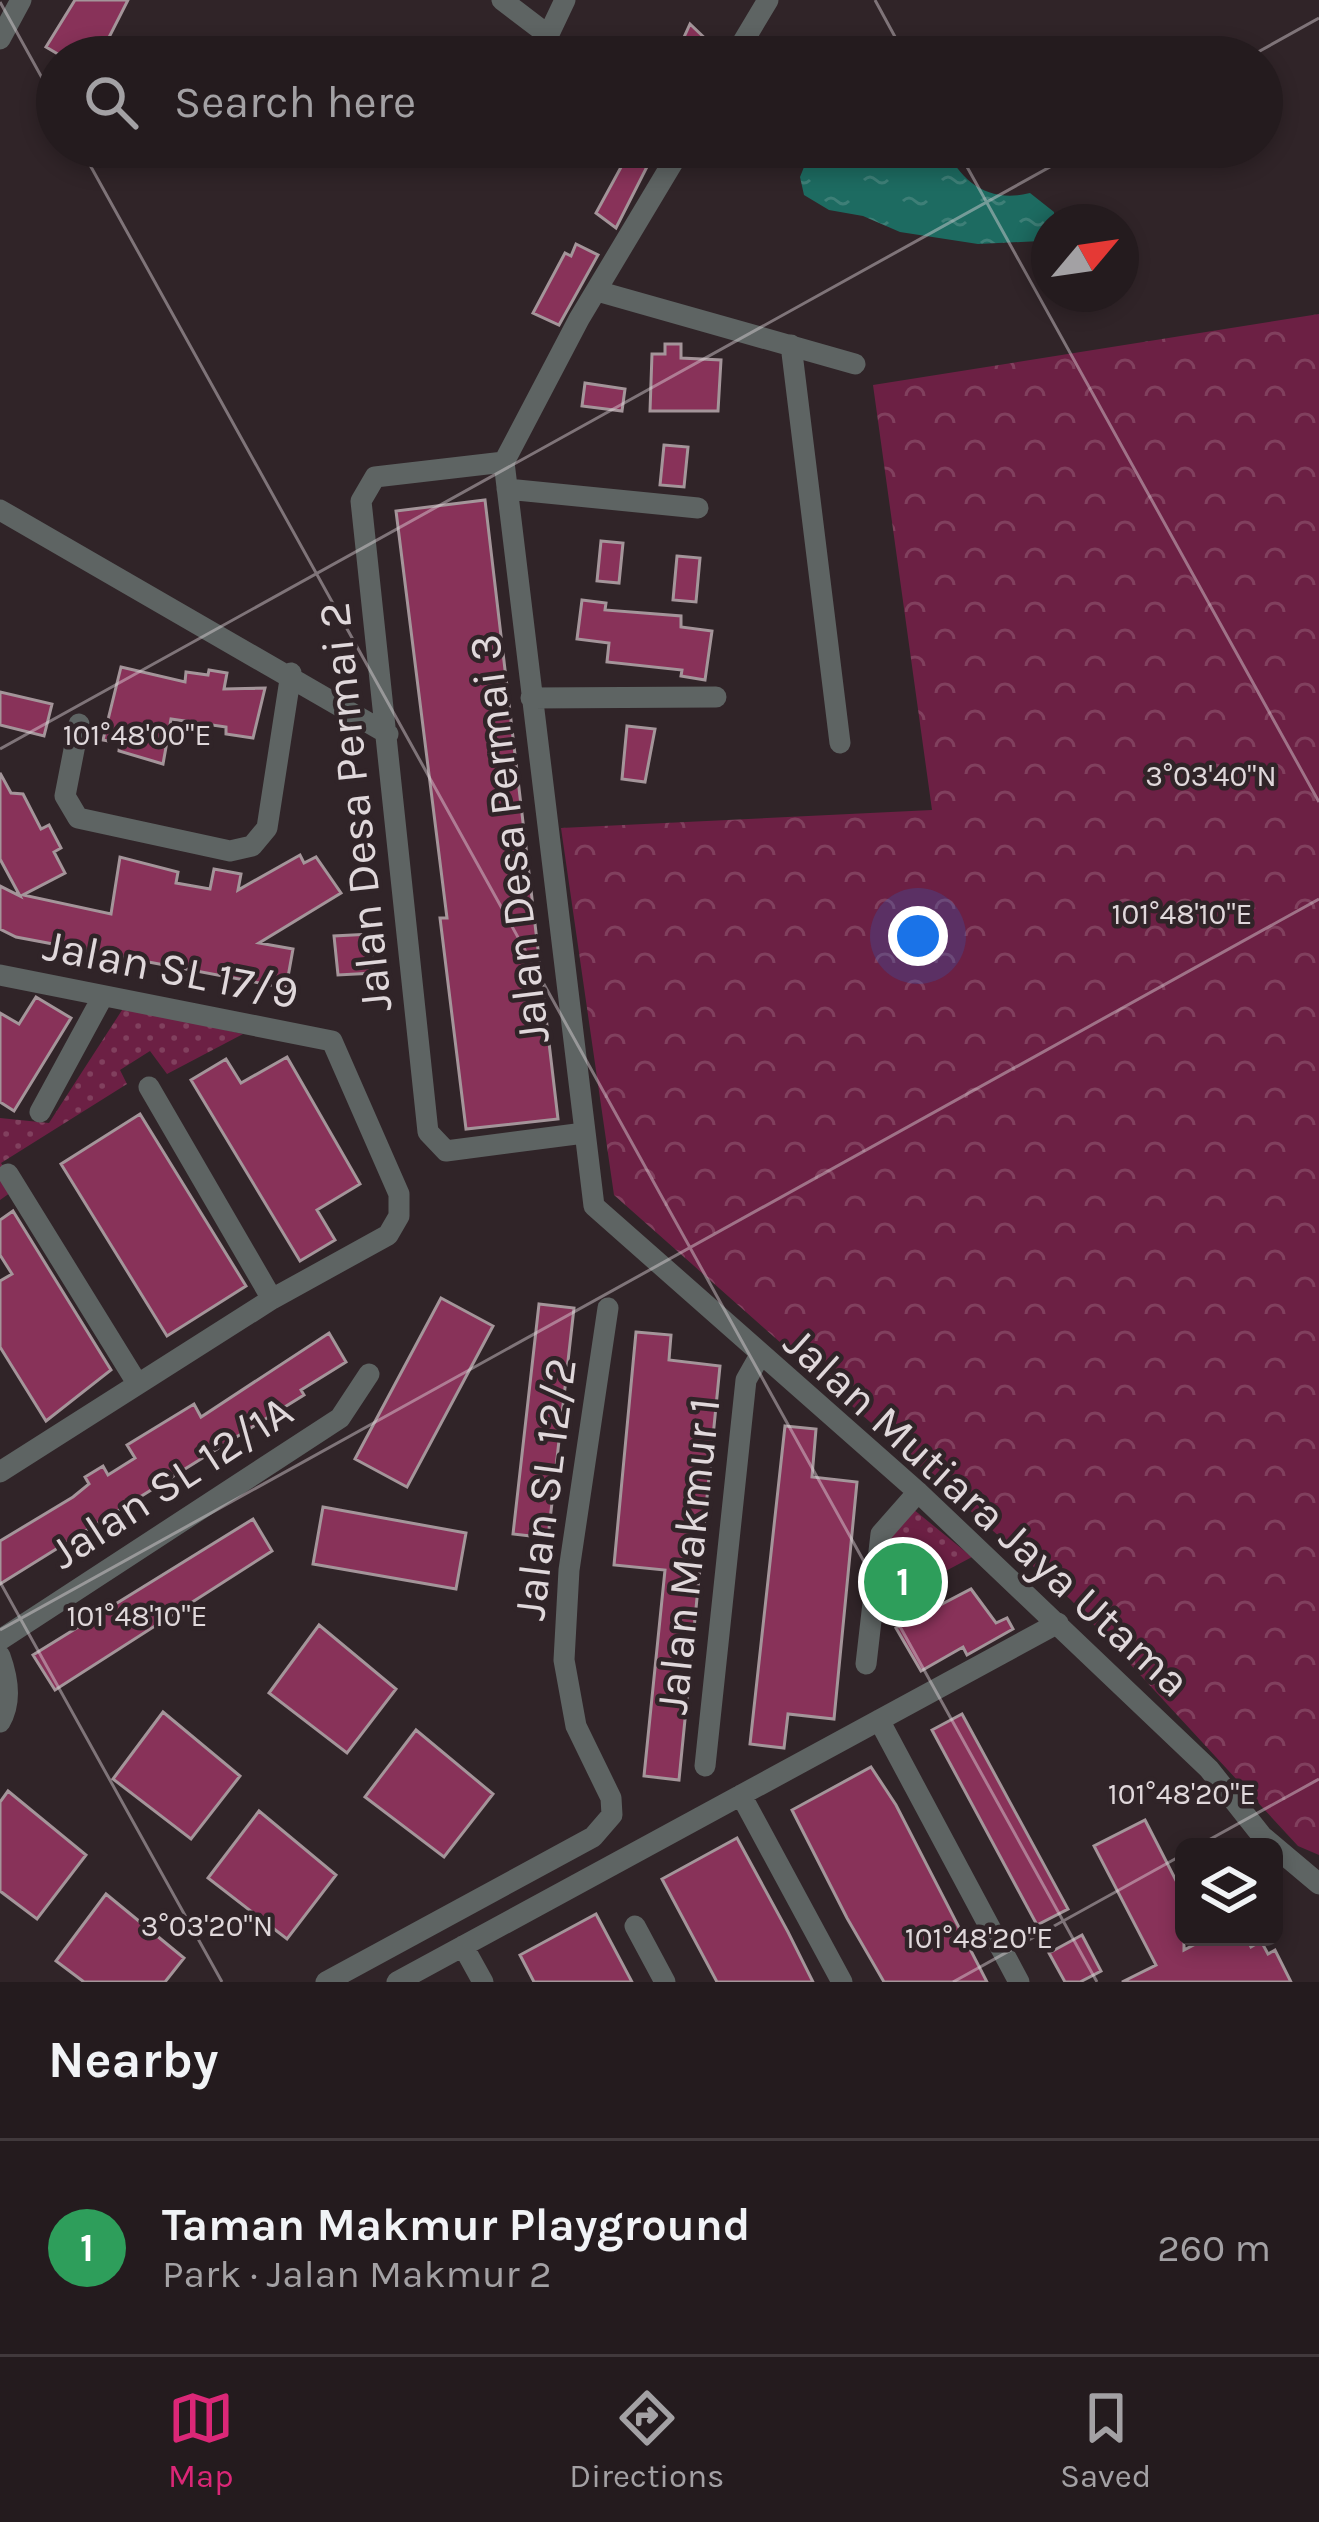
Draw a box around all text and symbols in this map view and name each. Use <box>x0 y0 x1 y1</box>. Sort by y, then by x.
search box <box>36 36 1283 168</box>
icon: search <box>78 69 144 135</box>
text: Search here <box>174 76 416 128</box>
north arrow <box>1031 204 1139 312</box>
street label: Jalan Desa Permai 2 <box>308 600 402 1014</box>
street label: Jalan Desa Permai 3 <box>458 631 560 1047</box>
text: 101°48'00"E <box>63 717 211 753</box>
text: 3°03'40"N <box>1145 758 1277 794</box>
text: 101°48'10"E <box>1112 896 1252 932</box>
your location <box>888 906 948 966</box>
street label: Jalan SL 17/9 <box>39 919 303 1019</box>
street label: Jalan Mutiara Jaya Utama <box>773 1316 1200 1709</box>
street label: Jalan SL 12/2 <box>503 1355 587 1623</box>
street label: Jalan SL 12/1A <box>40 1384 302 1580</box>
street label: Jalan Makmur 1 <box>646 1395 730 1717</box>
pin: 1 <box>864 1537 942 1627</box>
text: 101°48'10"E <box>67 1598 207 1634</box>
text: 101°48'20"E <box>1108 1776 1256 1812</box>
map controls <box>1175 1838 1283 1946</box>
button: layers <box>1175 1838 1283 1946</box>
text: 3°03'20"N <box>141 1908 273 1944</box>
text: 101°48'20"E <box>905 1920 1053 1956</box>
text: Nearby <box>48 2030 218 2090</box>
text: Taman Makmur Playground <box>162 2199 751 2251</box>
text: 1 <box>80 2225 94 2271</box>
text: 260 m <box>1157 2225 1271 2271</box>
text: Park · Jalan Makmur 2 <box>162 2251 552 2297</box>
tab: Map <box>168 2385 234 2495</box>
tab: Directions <box>569 2385 724 2495</box>
tab: Saved <box>1060 2385 1151 2495</box>

